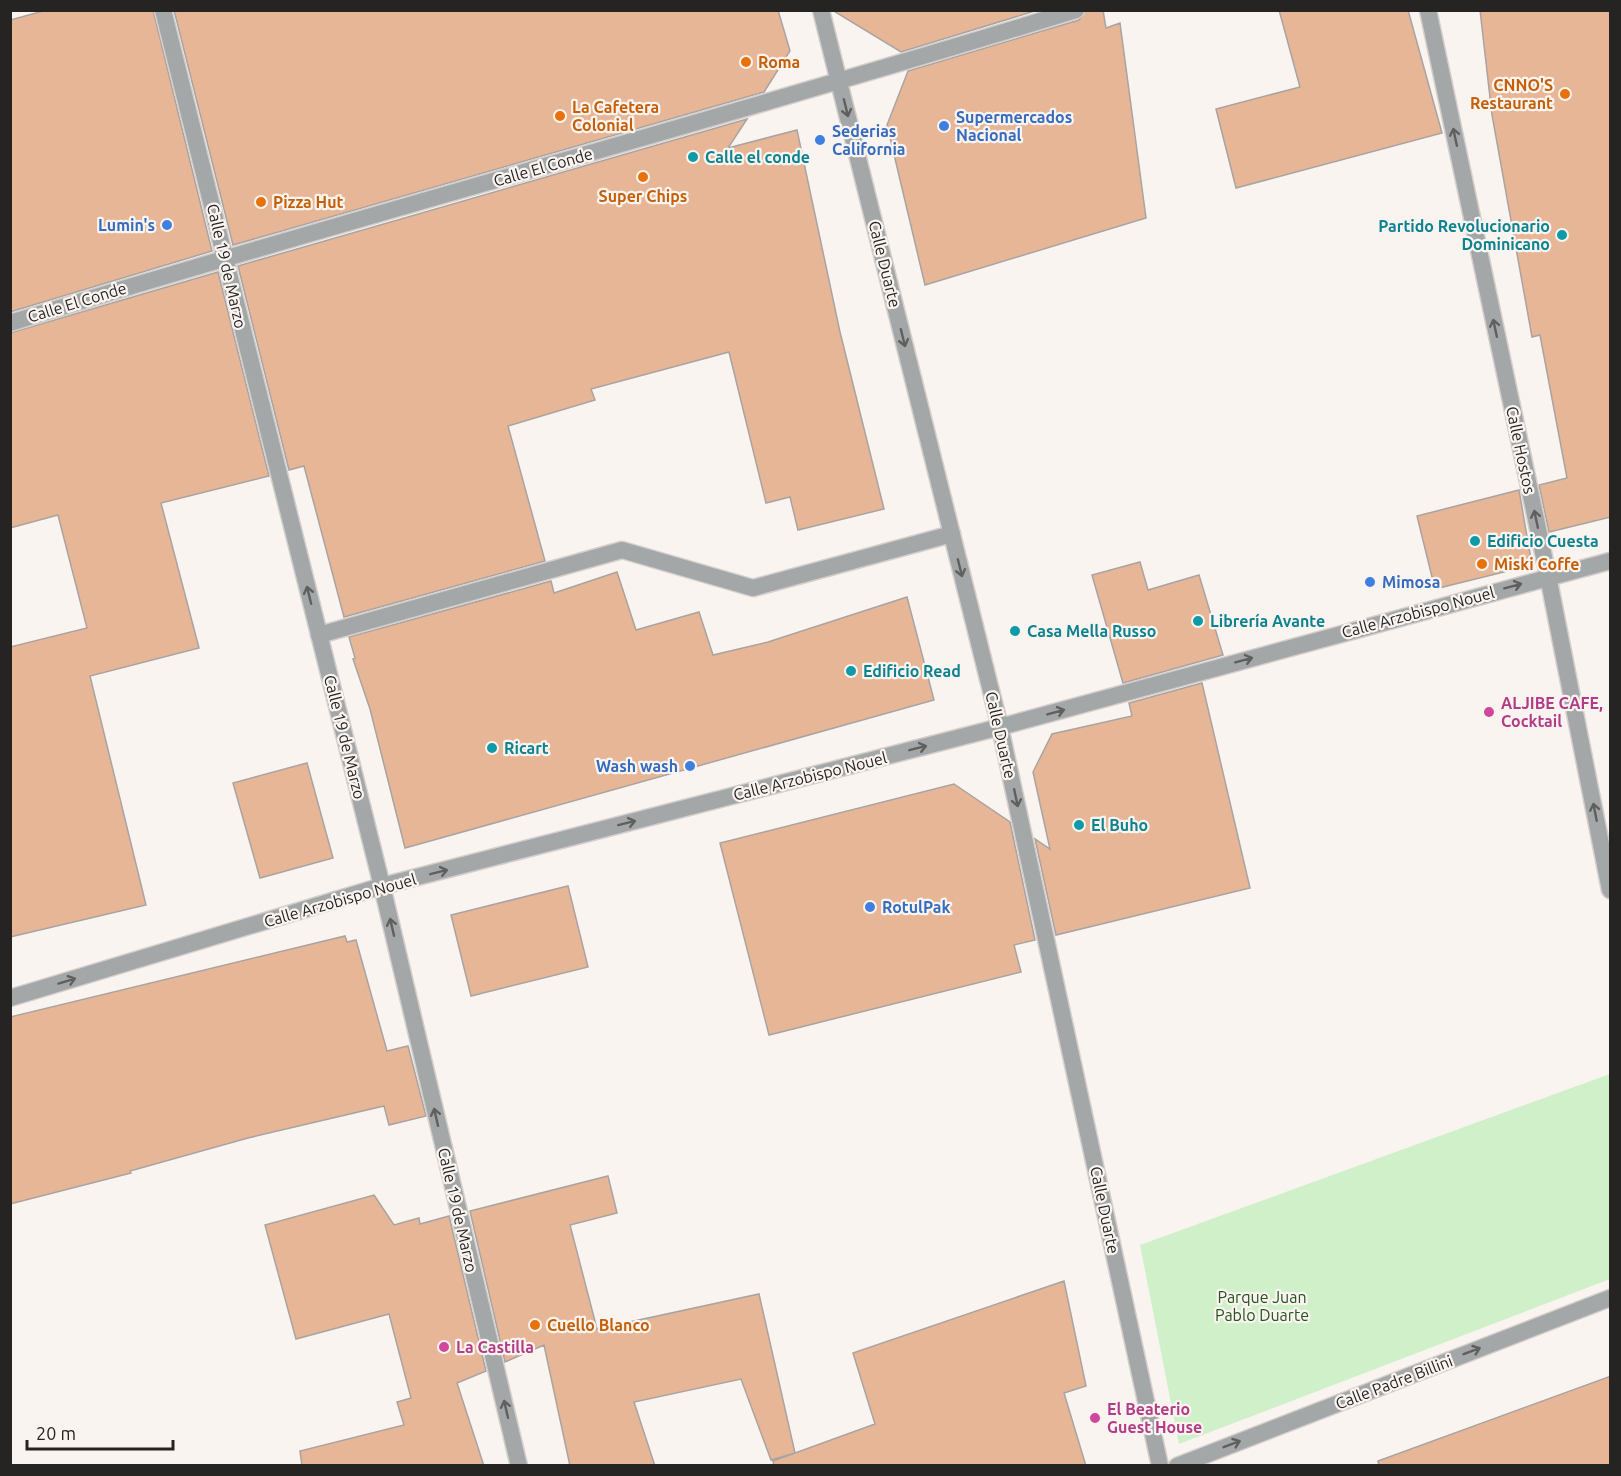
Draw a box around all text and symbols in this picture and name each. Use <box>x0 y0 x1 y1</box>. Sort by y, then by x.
place label: Roma <box>758 53 800 71</box>
marker: Roma <box>739 55 753 69</box>
place label: CNNO'S Restaurant <box>1470 76 1553 112</box>
marker: CNNO'S Restaurant <box>1558 87 1572 101</box>
place label: La Cafetera Colonial <box>572 98 659 134</box>
one-way arrow <box>840 98 852 117</box>
place label: Supermercados Nacional <box>956 108 1072 144</box>
marker: La Cafetera Colonial <box>553 109 567 123</box>
marker: Supermercados Nacional <box>937 119 951 133</box>
place label: Sederias California <box>832 122 906 158</box>
one-way arrow <box>1449 128 1460 148</box>
marker: Sederias California <box>813 133 827 147</box>
street label: Calle El Conde <box>491 144 595 190</box>
place label: Calle el conde <box>705 148 810 166</box>
marker: Calle el conde <box>686 150 700 164</box>
marker: Super Chips <box>636 170 650 184</box>
place label: Super Chips <box>599 187 687 205</box>
place label: Pizza Hut <box>273 193 344 211</box>
marker: Pizza Hut <box>254 195 268 209</box>
street label: Calle 19 de Marzo <box>204 202 250 330</box>
place label: Lumin's <box>98 216 155 234</box>
place label: Partido Revolucionario Dominicano <box>1378 217 1550 253</box>
marker: Lumin's <box>160 218 174 232</box>
street label: Calle Duarte <box>866 219 904 309</box>
marker: Partido Revolucionario Dominicano <box>1555 228 1569 242</box>
street label: Calle El Conde <box>25 278 129 326</box>
one-way arrow <box>1489 319 1500 338</box>
one-way arrow <box>898 328 910 347</box>
street label: Calle Hostos <box>1503 405 1539 495</box>
one-way arrow <box>1529 510 1541 529</box>
place label: Edificio Cuesta <box>1487 532 1599 550</box>
marker: Edificio Cuesta <box>1468 534 1482 548</box>
place label: Miski Coffe <box>1494 555 1579 573</box>
marker: Miski Coffe <box>1475 557 1489 571</box>
one-way arrow <box>955 558 967 577</box>
place label: Mimosa <box>1382 573 1440 591</box>
marker: Mimosa <box>1363 575 1377 589</box>
one-way arrow <box>1503 580 1522 591</box>
street label: Calle Arzobispo Nouel <box>1340 583 1496 641</box>
one-way arrow <box>303 586 315 605</box>
place label: Librería Avante <box>1210 612 1325 630</box>
marker: Librería Avante <box>1191 614 1205 628</box>
place label: Casa Mella Russo <box>1027 622 1156 640</box>
marker: Casa Mella Russo <box>1008 624 1022 638</box>
one-way arrow <box>1234 654 1253 665</box>
place label: Edificio Read <box>863 662 961 680</box>
marker: Edificio Read <box>844 664 858 678</box>
street label: Calle 19 de Marzo <box>321 673 369 801</box>
street label: Calle Duarte <box>982 690 1020 780</box>
place label: ALJIBE CAFE, Cocktail <box>1501 694 1603 730</box>
one-way arrow <box>1046 705 1065 717</box>
marker: ALJIBE CAFE, Cocktail <box>1482 705 1496 719</box>
place label: Ricart <box>504 739 549 757</box>
marker: Ricart <box>485 741 499 755</box>
one-way arrow <box>908 742 927 754</box>
street label: Calle Arzobispo Nouel <box>731 748 889 804</box>
place label: Wash wash <box>596 757 678 775</box>
marker: Wash wash <box>683 759 697 773</box>
one-way arrow <box>1010 789 1022 808</box>
one-way arrow <box>1589 803 1600 822</box>
place label: El Buho <box>1091 816 1148 834</box>
one-way arrow <box>618 817 637 828</box>
marker: El Buho <box>1072 818 1086 832</box>
one-way arrow <box>429 865 448 877</box>
street label: Calle Arzobispo Nouel <box>262 870 418 930</box>
place label: RotulPak <box>882 898 950 916</box>
marker: RotulPak <box>863 900 877 914</box>
one-way arrow <box>385 918 397 937</box>
one-way arrow <box>57 975 76 986</box>
one-way arrow <box>430 1107 442 1126</box>
street label: Calle 19 de Marzo <box>435 1146 481 1274</box>
street label: Calle Duarte <box>1087 1165 1123 1255</box>
park label: Parque Juan Pablo Duarte <box>1215 1288 1309 1324</box>
place label: Cuello Blanco <box>547 1316 650 1334</box>
marker: Cuello Blanco <box>528 1318 542 1332</box>
place label: La Castilla <box>456 1338 534 1356</box>
marker: La Castilla <box>437 1340 451 1354</box>
one-way arrow <box>1463 1345 1481 1356</box>
street label: Calle Padre Billini <box>1333 1351 1455 1413</box>
one-way arrow <box>499 1399 511 1418</box>
place label: El Beaterio Guest House <box>1107 1400 1202 1436</box>
marker: El Beaterio Guest House <box>1088 1411 1102 1425</box>
scale bar <box>27 1413 172 1451</box>
text: 20 m <box>36 1423 76 1443</box>
one-way arrow <box>1222 1438 1240 1449</box>

